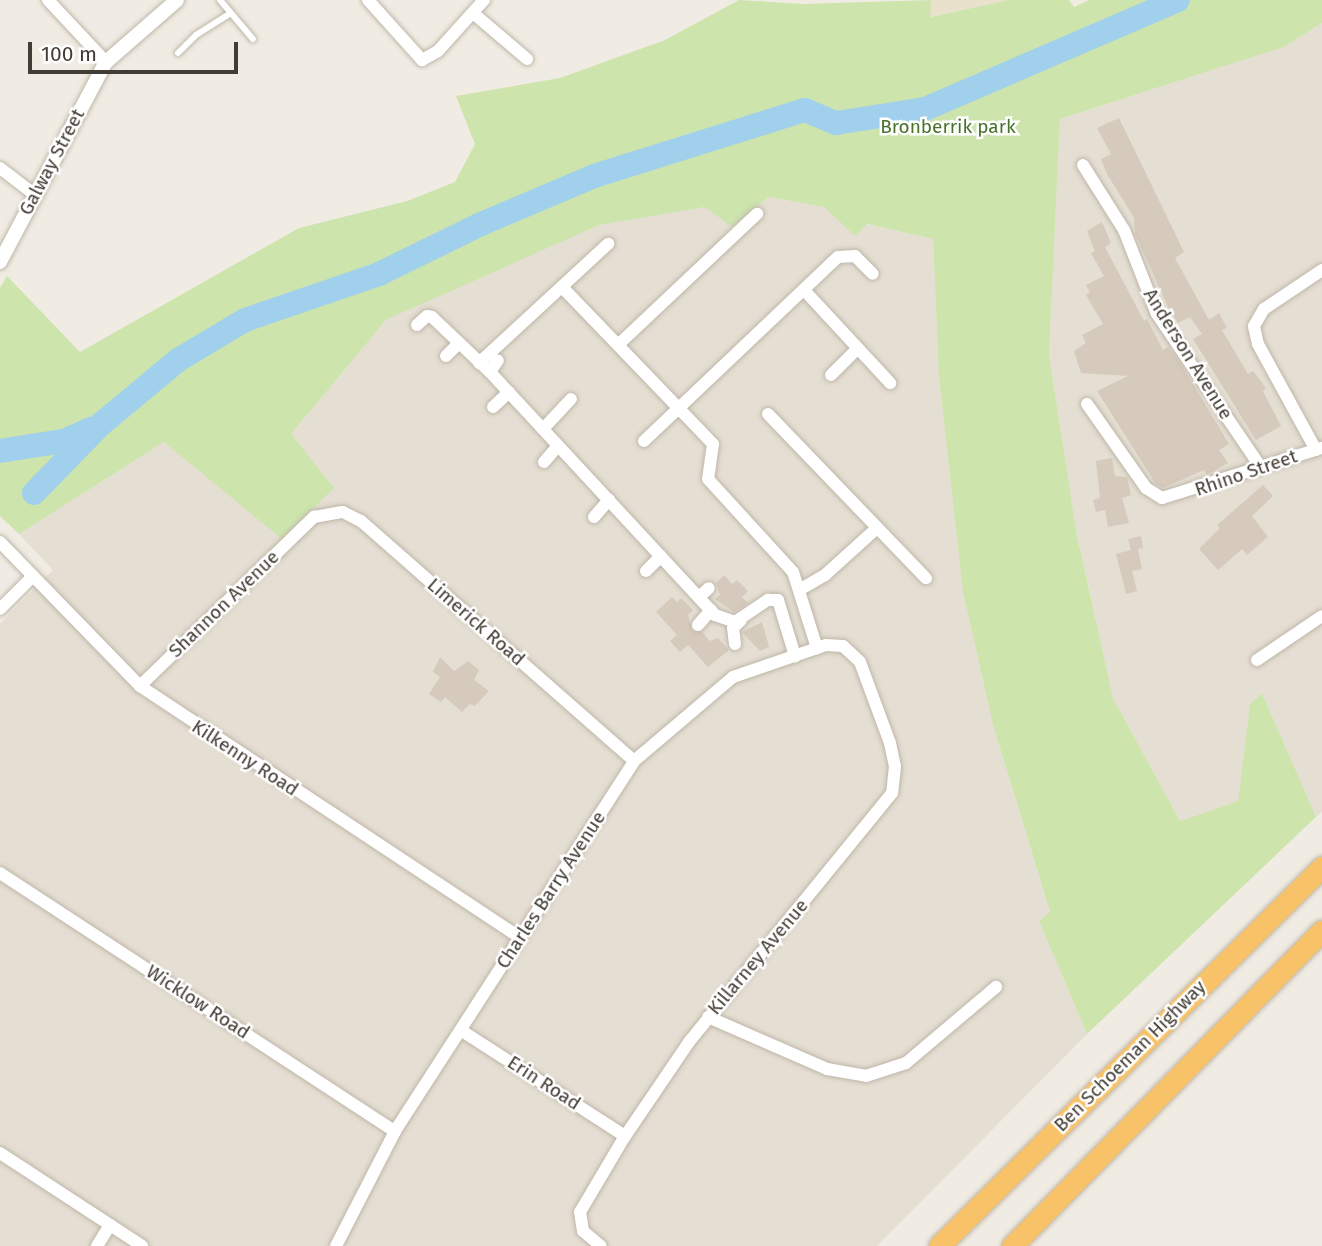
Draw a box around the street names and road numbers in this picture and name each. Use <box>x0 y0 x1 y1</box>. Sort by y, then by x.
street label: Galway Street <box>14 105 90 219</box>
street label: Anderson Avenue <box>1139 284 1237 424</box>
street label: Rhino Street <box>1192 445 1300 501</box>
street label: Shannon Avenue <box>164 546 284 662</box>
street label: Limerick Road <box>423 573 529 671</box>
street label: Kilkenny Road <box>187 715 303 801</box>
street label: Charles Barry Avenue <box>492 807 610 973</box>
street label: Killarney Avenue <box>703 894 813 1020</box>
street label: Wicklow Road <box>142 960 254 1044</box>
street label: Ben Schoeman Highway <box>1049 975 1211 1137</box>
street label: Erin Road <box>503 1051 585 1115</box>

